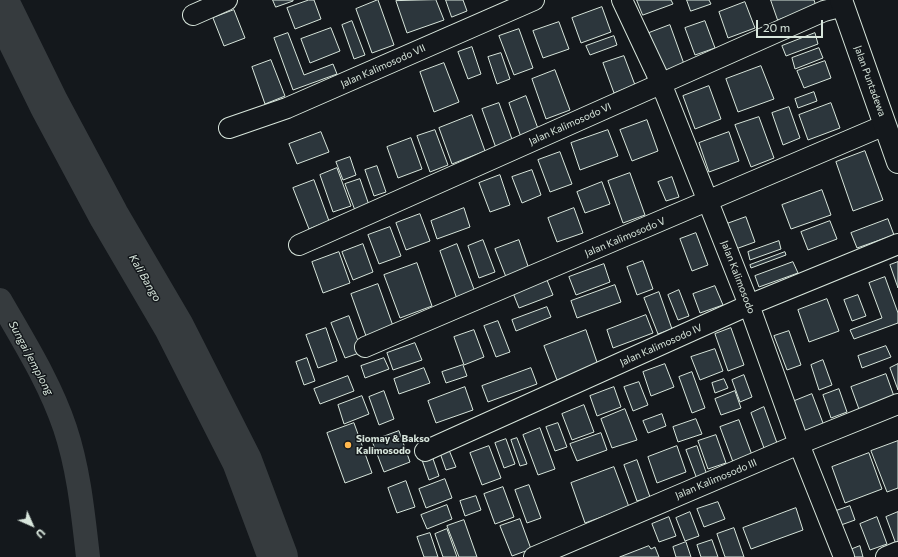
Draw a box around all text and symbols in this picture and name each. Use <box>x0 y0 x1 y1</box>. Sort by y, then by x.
scale bar <box>758 12 825 38</box>
text: 20 m <box>763 20 790 34</box>
street label: Jalan Kalimosodo VII <box>339 42 427 90</box>
street label: Jalan Puntadewa <box>852 44 888 118</box>
street label: Jalan Kalimosodo VI <box>527 100 613 148</box>
street label: Jalan Kalimosodo V <box>583 215 667 259</box>
street label: Jalan Kalimosodo <box>719 239 757 315</box>
water label: Kali Bango <box>126 252 164 304</box>
water label: Sungai Jemplong <box>6 319 56 397</box>
street label: Jalan Kalimosodo IV <box>618 321 704 369</box>
place label: Siomay & Bakso Kalimosodo <box>356 433 430 456</box>
marker: Siomay & Bakso Kalimosodo <box>343 440 353 450</box>
street label: Jalan Kalimosodo III <box>673 456 759 502</box>
north arrow <box>12 505 52 545</box>
text: U <box>33 526 48 541</box>

